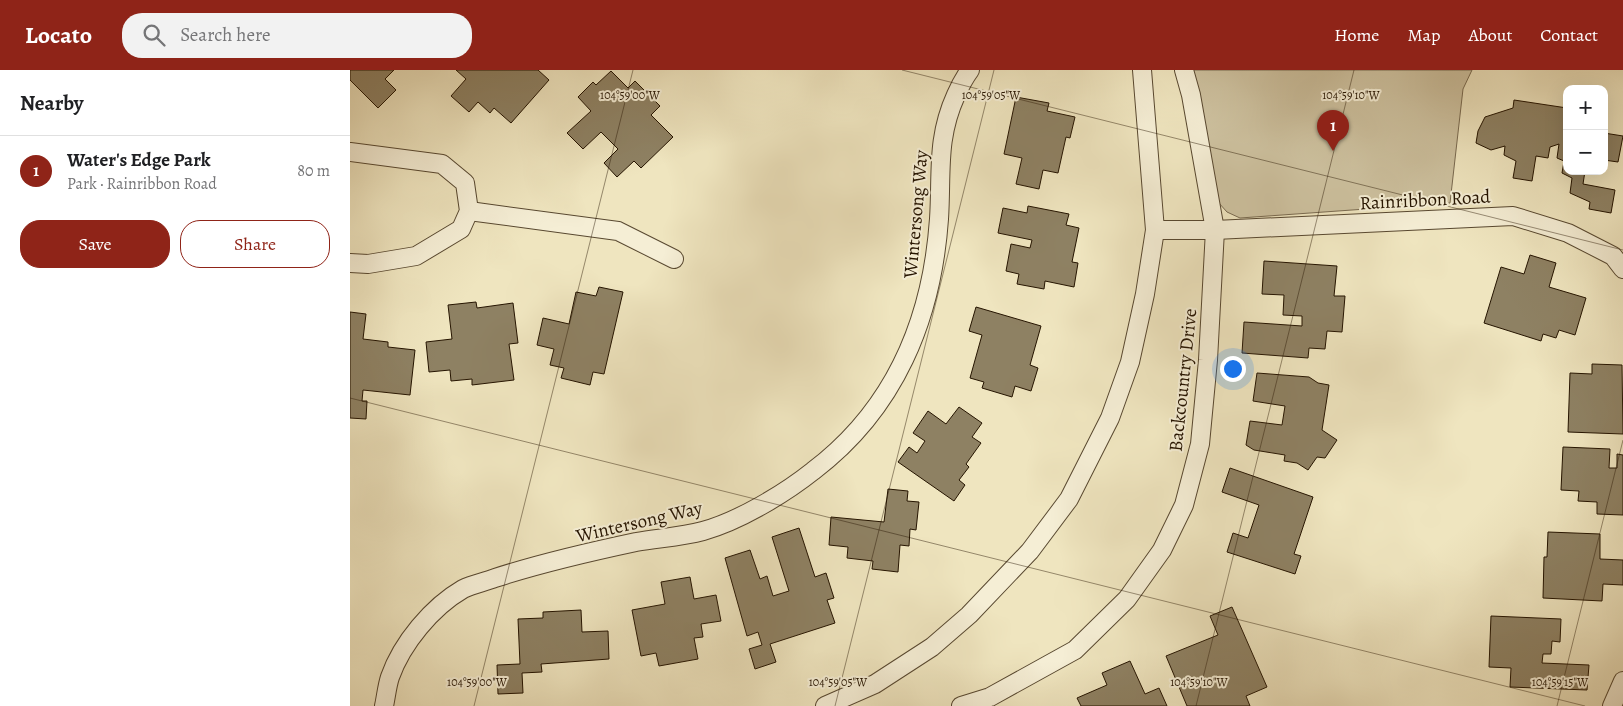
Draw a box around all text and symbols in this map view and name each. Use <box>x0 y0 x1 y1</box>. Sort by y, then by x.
search box <box>122 13 472 58</box>
text: Locato <box>25 19 92 51</box>
icon: search <box>140 21 168 49</box>
text: Search here <box>180 22 271 48</box>
text: Home <box>1334 23 1379 47</box>
text: Map <box>1407 23 1440 47</box>
text: About <box>1468 23 1512 47</box>
text: Contact <box>1540 23 1598 47</box>
map controls <box>1563 85 1608 175</box>
button: + <box>1563 85 1608 130</box>
text: 104°59'00"W <box>600 87 661 103</box>
text: 104°59'05"W <box>962 87 1021 103</box>
text: 104°59'10"W <box>1322 87 1381 103</box>
text: Nearby <box>20 89 83 117</box>
pin: 1 <box>1317 110 1349 151</box>
button: − <box>1563 130 1608 175</box>
text: Water's Edge Park <box>67 147 211 173</box>
street label: Wintersong Way <box>897 148 935 280</box>
text: 1 <box>33 160 39 182</box>
text: 80 m <box>297 160 330 182</box>
text: Park · Rainribbon Road <box>67 173 217 195</box>
street label: Rainribbon Road <box>1359 184 1492 216</box>
button: Save <box>20 220 170 268</box>
button: Share <box>180 220 330 268</box>
street label: Backcountry Drive <box>1163 307 1203 453</box>
your location <box>1220 356 1246 382</box>
street label: Wintersong Way <box>573 495 705 549</box>
text: 104°59'00"W <box>447 674 508 690</box>
text: 104°59'05"W <box>809 674 868 690</box>
text: 104°59'10"W <box>1170 674 1229 690</box>
text: 104°59'15"W <box>1532 674 1589 690</box>

